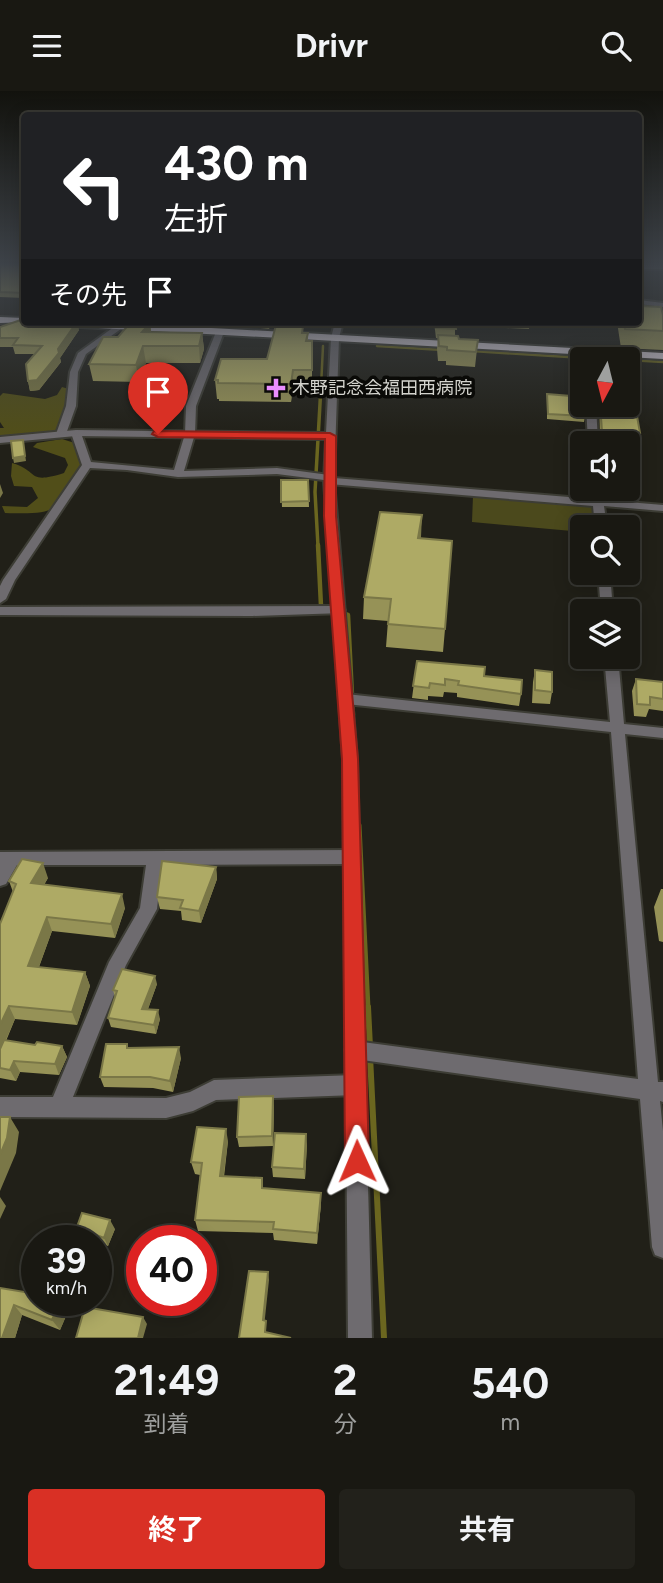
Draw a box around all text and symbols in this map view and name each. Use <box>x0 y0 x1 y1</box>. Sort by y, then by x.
icon: menu <box>28 27 66 65</box>
text: Drivr <box>295 27 368 65</box>
icon: search <box>597 27 635 65</box>
text: 430 m <box>164 133 308 192</box>
icon: left <box>49 140 140 231</box>
text: 左折 <box>164 200 228 238</box>
icon: arrive <box>141 273 179 311</box>
text: その先 <box>49 279 127 311</box>
north arrow <box>570 347 640 417</box>
map controls <box>570 347 640 669</box>
pin <box>128 362 188 434</box>
icon: arrive <box>139 373 177 411</box>
place label: 木野記念会福田西病院 <box>292 377 472 399</box>
marker: 木野記念会福田西病院 <box>266 378 286 398</box>
button: sound <box>570 431 640 501</box>
button: search <box>570 515 640 585</box>
button: layers <box>570 599 640 669</box>
position arrow <box>320 1124 394 1198</box>
speed limit sign: 40 <box>126 1225 217 1316</box>
text: 39 <box>47 1240 86 1282</box>
text: km/h <box>46 1277 87 1299</box>
text: 21:49 <box>114 1355 219 1406</box>
text: 2 <box>333 1355 357 1406</box>
text: 540 <box>471 1358 549 1409</box>
text: m <box>500 1408 520 1436</box>
text: 到着 <box>144 1410 190 1438</box>
text: 分 <box>334 1410 357 1438</box>
button: 終了 <box>28 1489 325 1569</box>
button: 共有 <box>339 1489 635 1569</box>

